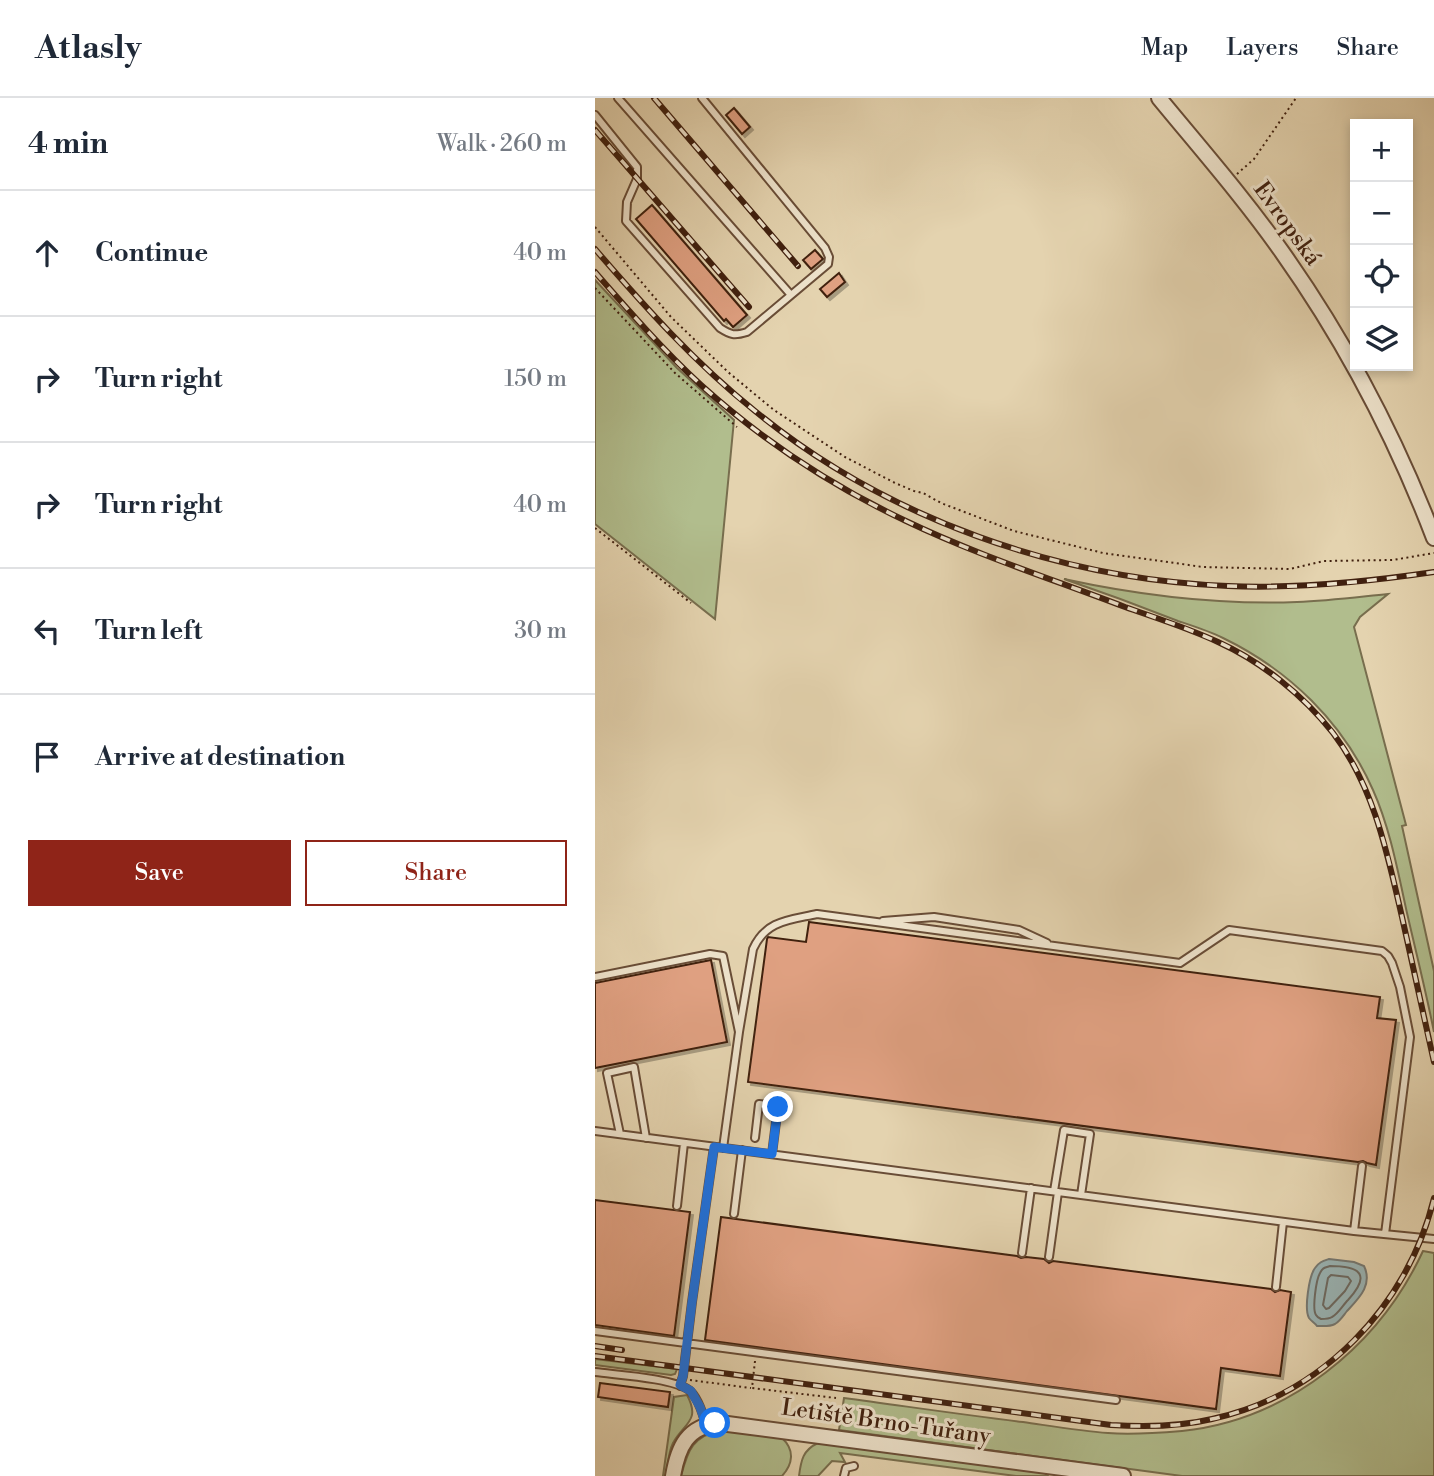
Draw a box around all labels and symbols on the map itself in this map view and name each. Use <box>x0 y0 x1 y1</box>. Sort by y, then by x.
street label: Evropská <box>1247 176 1327 271</box>
route end <box>762 1091 793 1122</box>
street label: Letiště Brno-Tuřany <box>779 1393 993 1451</box>
route start <box>699 1407 730 1438</box>

